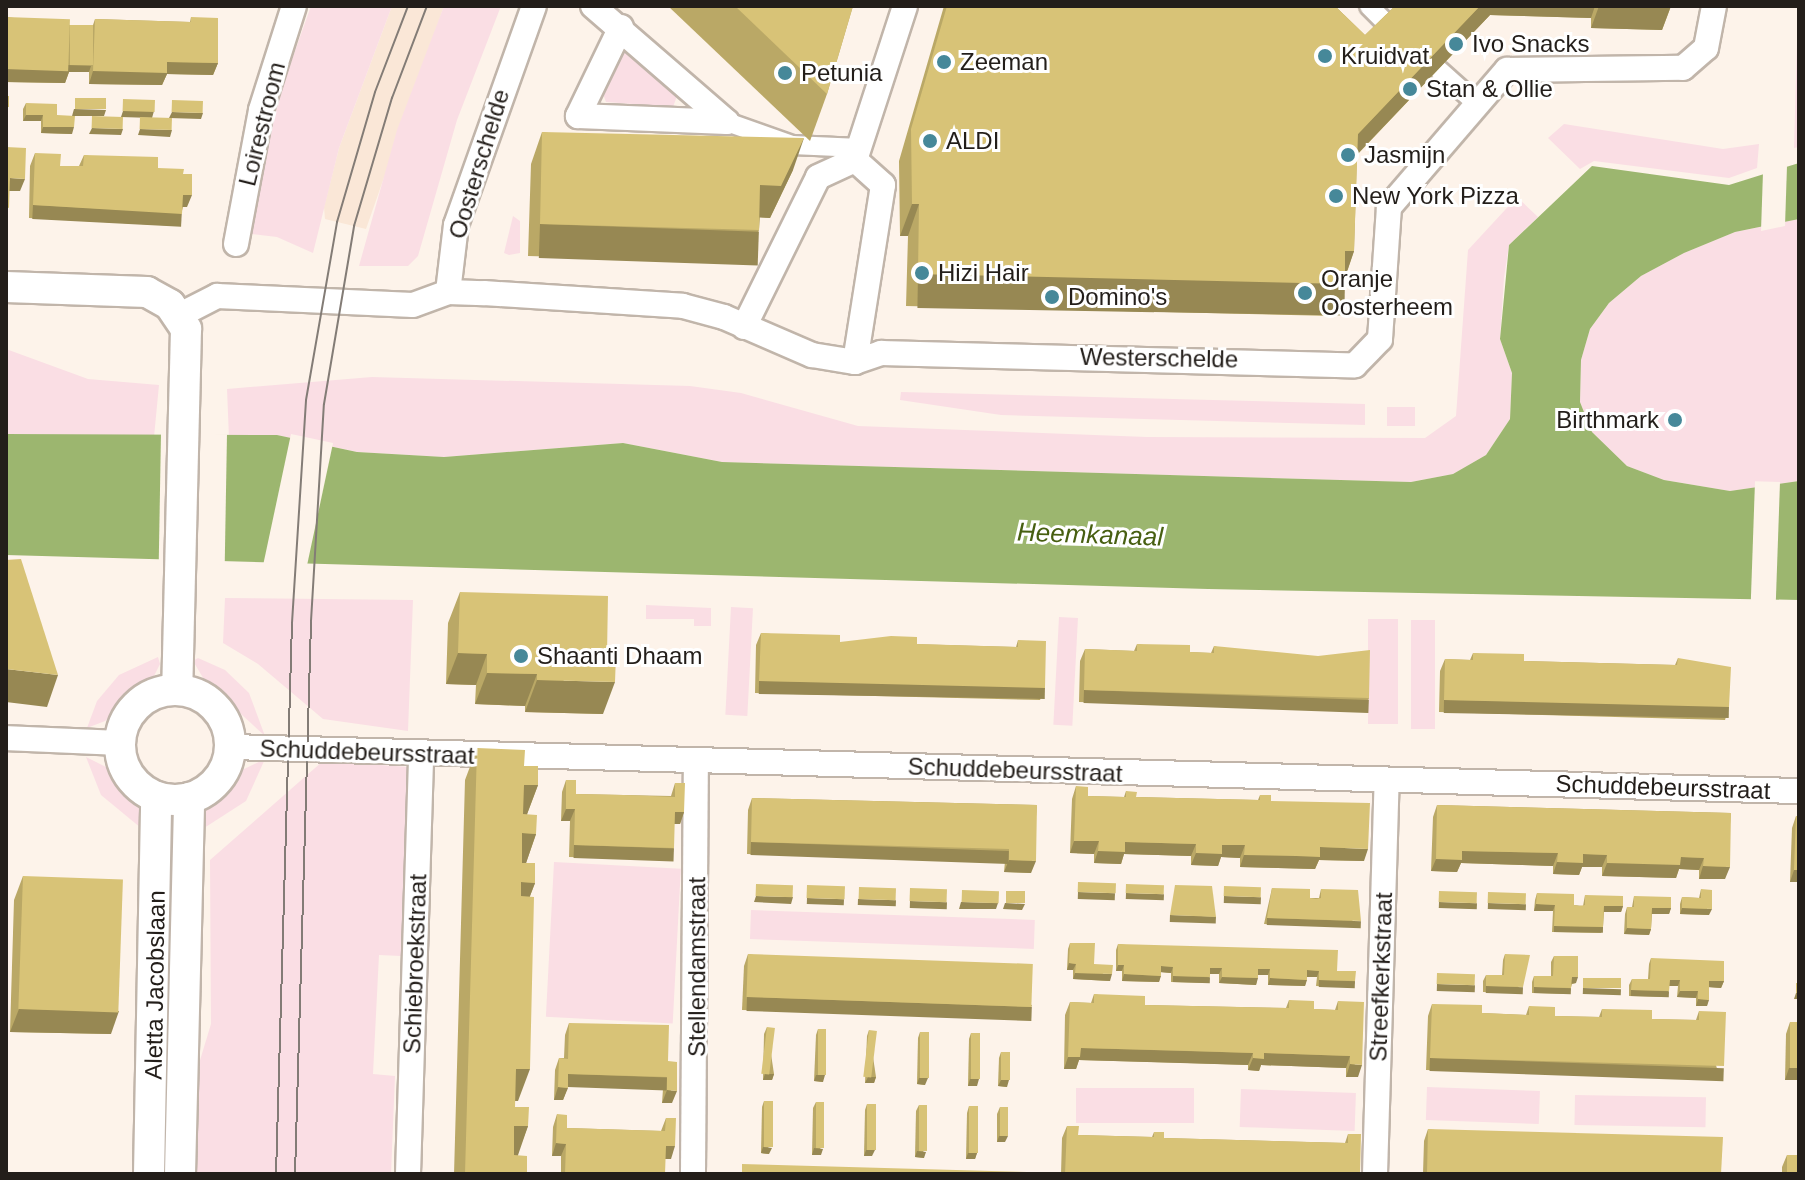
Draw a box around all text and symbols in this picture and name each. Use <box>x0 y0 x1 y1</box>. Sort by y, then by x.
place label: Ivo Snacks <box>1472 30 1589 58</box>
marker: Ivo Snacks <box>1447 35 1465 53</box>
place label: Kruidvat <box>1341 42 1429 70</box>
marker: Kruidvat <box>1316 47 1334 65</box>
place label: Zeeman <box>960 48 1048 76</box>
marker: Zeeman <box>935 53 953 71</box>
street label: Loirestroom <box>233 59 291 189</box>
place label: Petunia <box>801 59 882 87</box>
marker: Petunia <box>776 64 794 82</box>
place label: Stan & Ollie <box>1426 75 1553 103</box>
marker: Stan & Ollie <box>1401 80 1419 98</box>
street label: Oosterschelde <box>443 86 515 242</box>
place label: ALDI <box>946 127 999 155</box>
marker: ALDI <box>921 132 939 150</box>
place label: Jasmijn <box>1364 141 1445 169</box>
marker: Jasmijn <box>1339 146 1357 164</box>
place label: New York Pizza <box>1352 182 1519 210</box>
marker: New York Pizza <box>1327 187 1345 205</box>
place label: Hizi Hair <box>938 259 1029 287</box>
marker: Hizi Hair <box>913 264 931 282</box>
place label: Oranje Oosterheem <box>1321 265 1453 321</box>
place label: Domino's <box>1068 283 1167 311</box>
marker: Oranje Oosterheem <box>1296 284 1314 302</box>
marker: Domino's <box>1043 288 1061 306</box>
street label: Westerschelde <box>1080 342 1238 374</box>
place label: Birthmark <box>1556 406 1659 434</box>
marker: Birthmark <box>1666 411 1684 429</box>
water label: Heemkanaal <box>1017 517 1163 553</box>
place label: Shaanti Dhaam <box>537 642 702 670</box>
marker: Shaanti Dhaam <box>512 647 530 665</box>
street label: Schuddebeursstraat <box>259 734 475 770</box>
street label: Schuddebeursstraat <box>907 752 1123 788</box>
street label: Schuddebeursstraat <box>1555 769 1771 805</box>
street label: Schiebroekstraat <box>397 874 433 1054</box>
street label: Stellendamstraat <box>683 877 711 1057</box>
street label: Aletta Jacobslaan <box>139 890 171 1080</box>
street label: Streefkerkstraat <box>1364 892 1398 1062</box>

